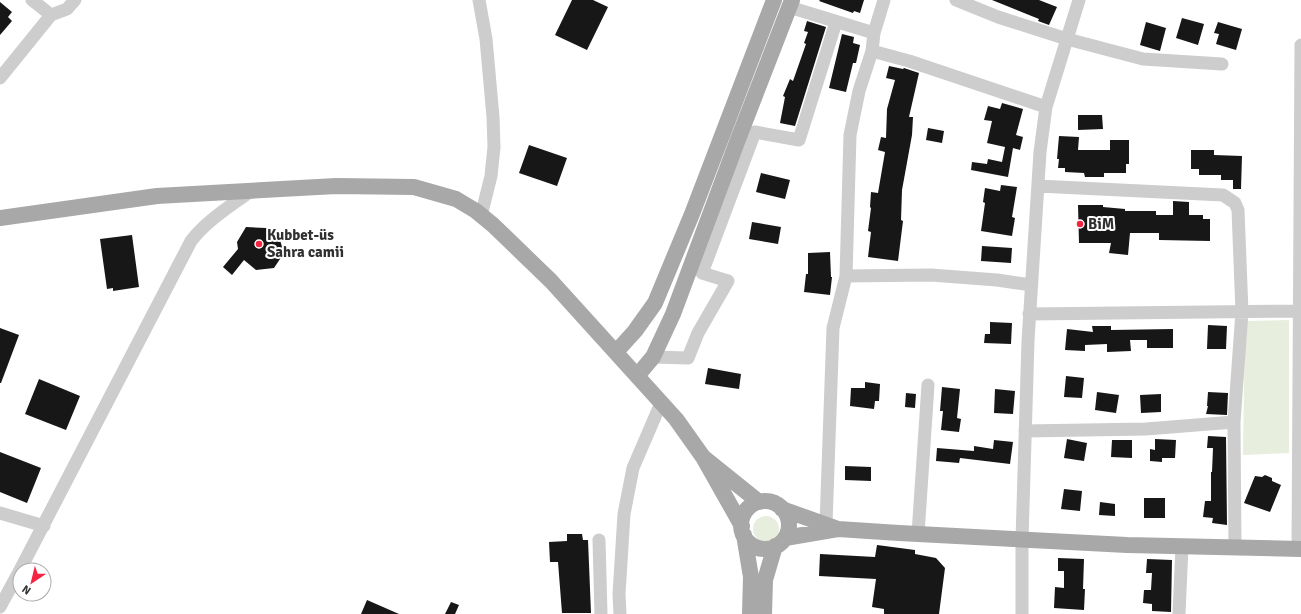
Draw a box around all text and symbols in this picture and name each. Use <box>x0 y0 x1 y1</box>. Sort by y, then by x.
place label: BiM <box>1088 215 1114 233</box>
marker: BiM <box>1075 219 1085 229</box>
place label: Kubbet-üs Sahra camii <box>267 226 344 261</box>
marker: Kubbet-üs Sahra camii <box>254 239 264 249</box>
north arrow <box>12 562 52 602</box>
text: N <box>20 582 33 597</box>

